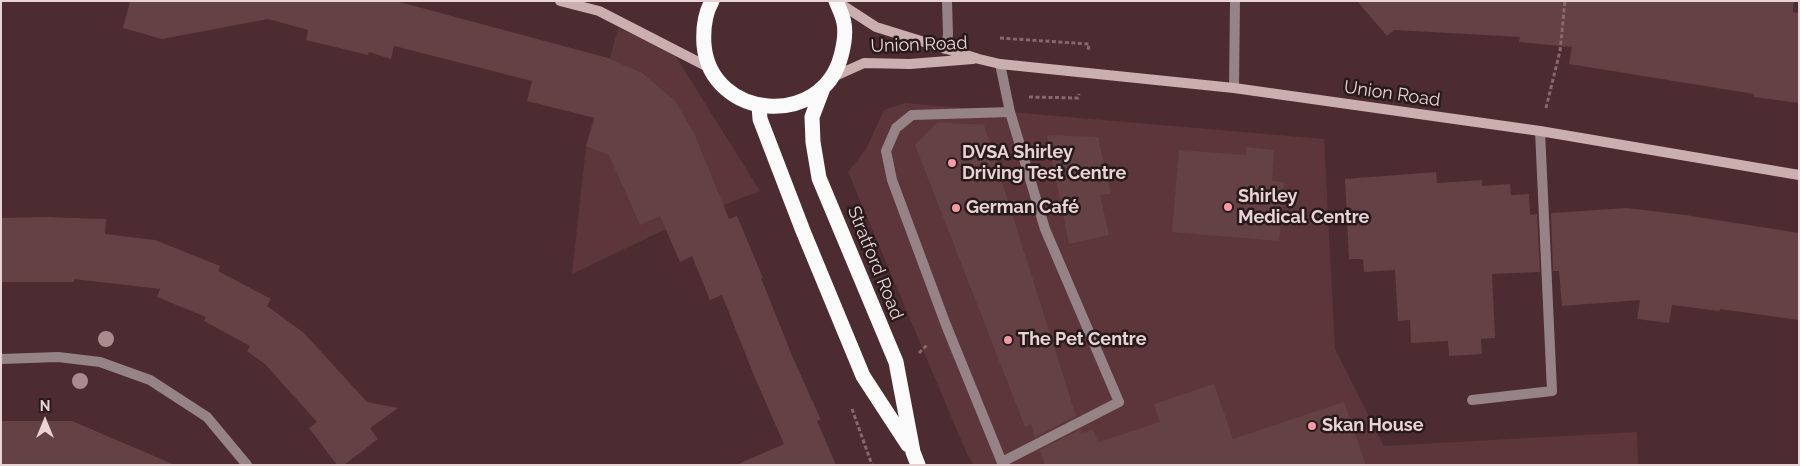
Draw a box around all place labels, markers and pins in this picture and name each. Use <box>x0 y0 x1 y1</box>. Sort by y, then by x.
place label: DVSA Shirley Driving Test Centre <box>962 142 1126 184</box>
marker: DVSA Shirley Driving Test Centre <box>946 157 958 169</box>
place label: Shirley Medical Centre <box>1238 186 1369 228</box>
place label: German Café <box>966 197 1079 219</box>
marker: Shirley Medical Centre <box>1222 201 1234 213</box>
marker: German Café <box>950 202 962 214</box>
place label: The Pet Centre <box>1018 329 1147 351</box>
marker: The Pet Centre <box>1002 334 1014 346</box>
place label: Skan House <box>1322 415 1423 437</box>
marker: Skan House <box>1306 420 1318 432</box>

